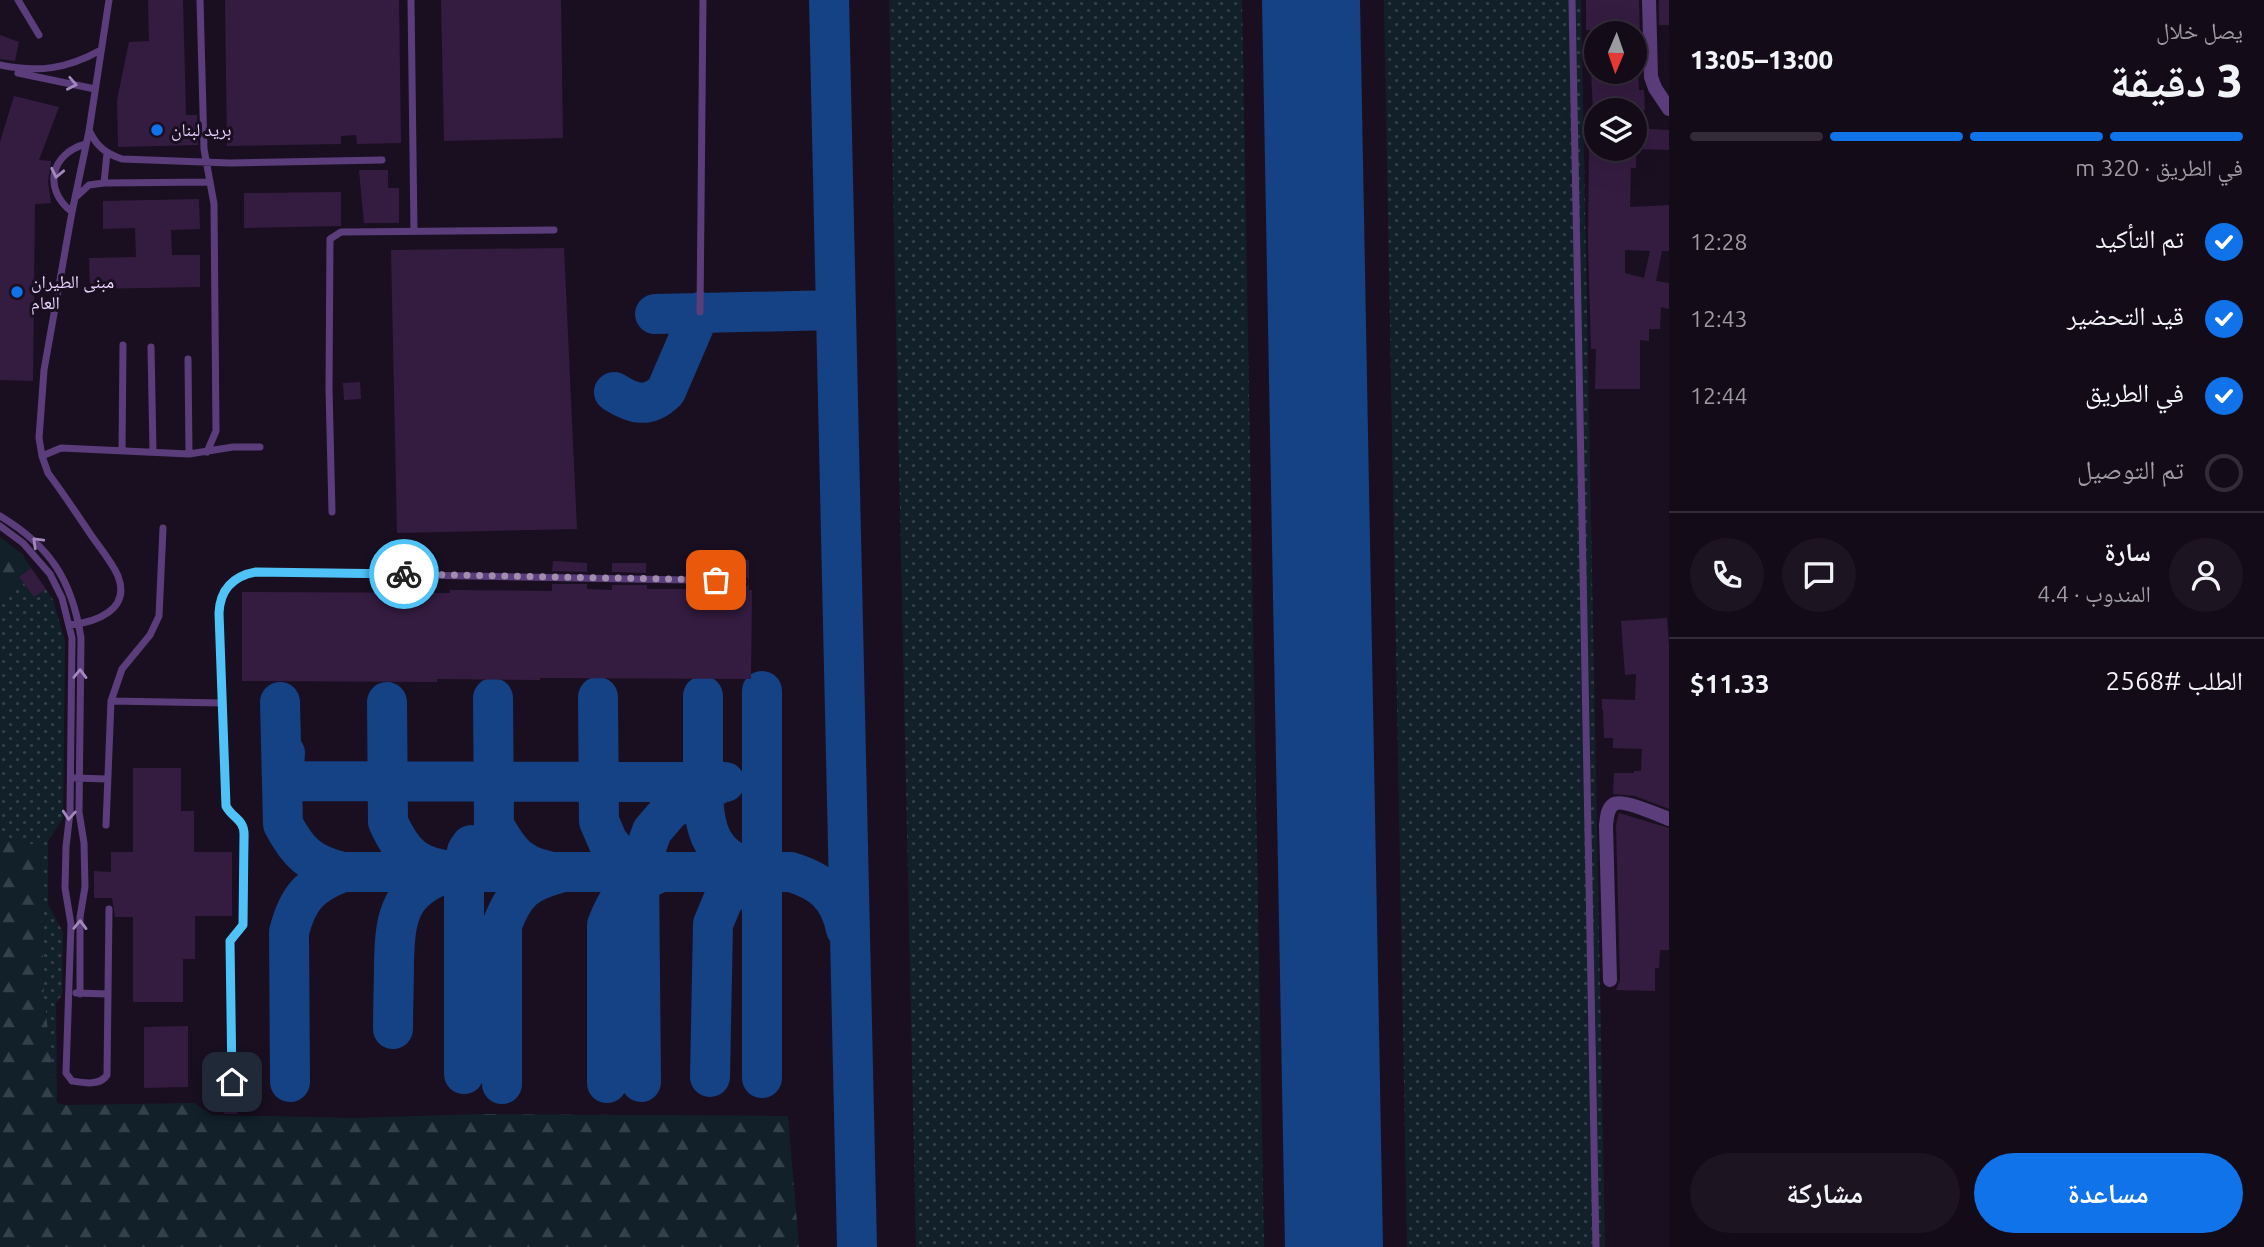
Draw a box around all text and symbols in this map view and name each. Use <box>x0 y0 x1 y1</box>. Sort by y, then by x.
text: يصل خلال <box>2156 18 2243 43</box>
north arrow <box>1584 21 1647 84</box>
map controls <box>1584 21 1647 161</box>
text: 13:00–13:05 <box>1690 45 1833 74</box>
text: 3 دقيقة <box>2109 54 2243 106</box>
one-way arrow <box>66 75 78 90</box>
button: layers <box>1584 98 1647 161</box>
place label: بريد لبنان <box>171 119 232 141</box>
marker: بريد لبنان <box>149 122 165 138</box>
text: في الطريق · 320 m <box>2075 155 2243 180</box>
one-way arrow <box>50 167 65 179</box>
icon: check <box>2205 223 2243 261</box>
text: تم التأكيد <box>2095 224 2184 253</box>
text: 12:28 <box>1690 229 1748 254</box>
place label: مبنى الطيران العام <box>31 271 114 315</box>
marker: مبنى الطيران العام <box>9 284 25 300</box>
icon: check <box>2205 300 2243 338</box>
text: قيد التحضير <box>2067 301 2184 330</box>
text: 12:43 <box>1690 306 1748 331</box>
icon: check <box>2205 377 2243 415</box>
text: في الطريق <box>2085 378 2184 407</box>
text: 12:44 <box>1690 383 1748 408</box>
text: تم التوصيل <box>2077 455 2184 484</box>
text: سارة <box>2104 537 2151 566</box>
one-way arrow <box>32 538 45 551</box>
button: phone <box>1690 538 1764 612</box>
button: chat <box>1782 538 1856 612</box>
button: person <box>2169 538 2243 612</box>
courier <box>369 539 439 609</box>
pin <box>686 550 746 610</box>
icon: bike <box>385 555 423 593</box>
icon: bag <box>697 561 735 599</box>
text: المندوب · 4.4 <box>2037 581 2151 606</box>
text: الطلب #2568 <box>2106 666 2243 695</box>
one-way arrow <box>73 669 88 680</box>
text: $11.33 <box>1690 669 1770 698</box>
one-way arrow <box>62 810 77 821</box>
one-way arrow <box>73 920 88 931</box>
pin <box>202 1052 262 1112</box>
icon: home <box>213 1063 251 1101</box>
button: مشاركة <box>1690 1153 1960 1233</box>
button: مساعدة <box>1974 1153 2243 1233</box>

